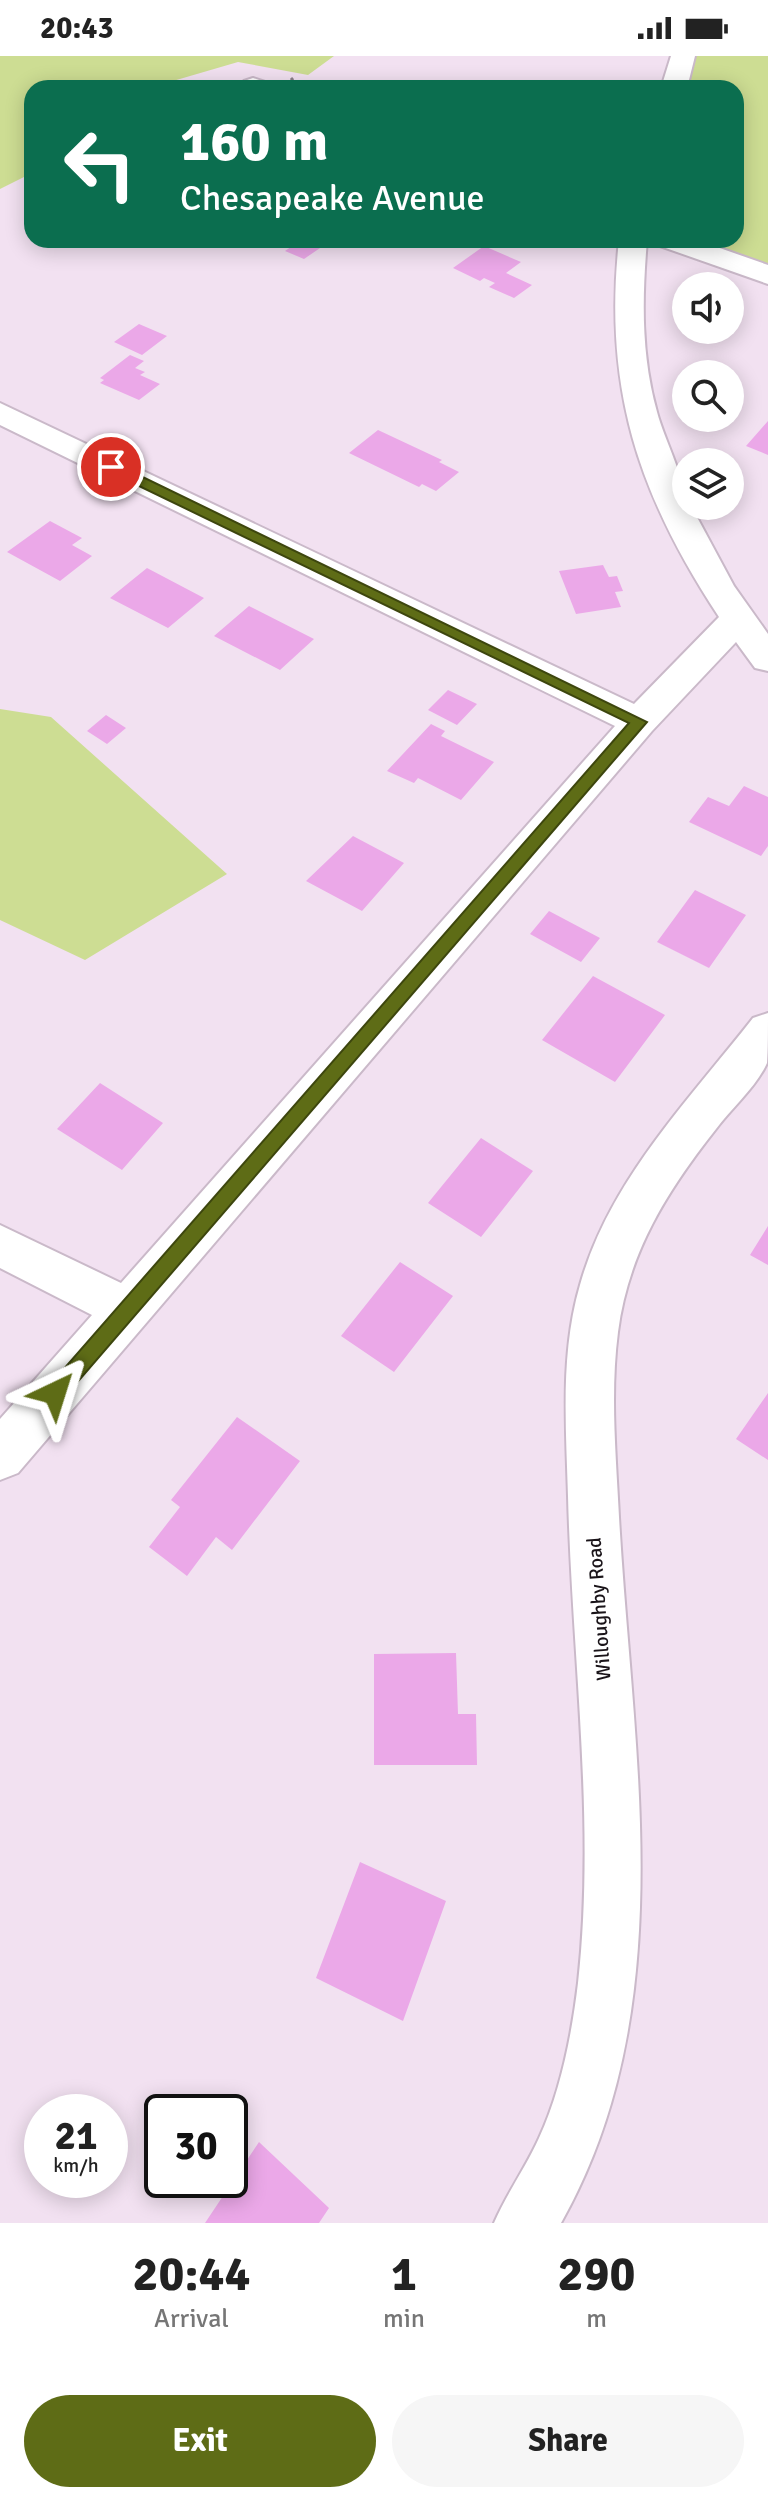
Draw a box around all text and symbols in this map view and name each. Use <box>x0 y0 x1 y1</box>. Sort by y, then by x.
text: 20:43 <box>40 10 114 47</box>
text: 160 m <box>180 107 328 176</box>
icon: left <box>48 112 152 216</box>
text: Chesapeake Avenue <box>180 176 485 221</box>
map controls <box>672 272 744 520</box>
button: sound <box>672 272 744 344</box>
button: search <box>672 360 744 432</box>
pin <box>77 433 145 501</box>
icon: arrive <box>89 445 133 489</box>
button: layers <box>672 448 744 520</box>
position arrow <box>13 1351 97 1435</box>
street label: Willoughby Road <box>582 1536 616 1682</box>
speed limit sign: 30 <box>144 2094 248 2198</box>
text: 21 <box>54 2111 98 2161</box>
text: km/h <box>53 2153 99 2178</box>
text: 20:44 <box>133 2245 250 2304</box>
text: 1 <box>391 2245 417 2304</box>
text: 290 <box>558 2245 635 2304</box>
text: Arrival <box>154 2303 229 2335</box>
text: min <box>383 2303 425 2335</box>
text: m <box>586 2303 607 2335</box>
button: Exit <box>24 2395 376 2487</box>
button: Share <box>392 2395 744 2487</box>

